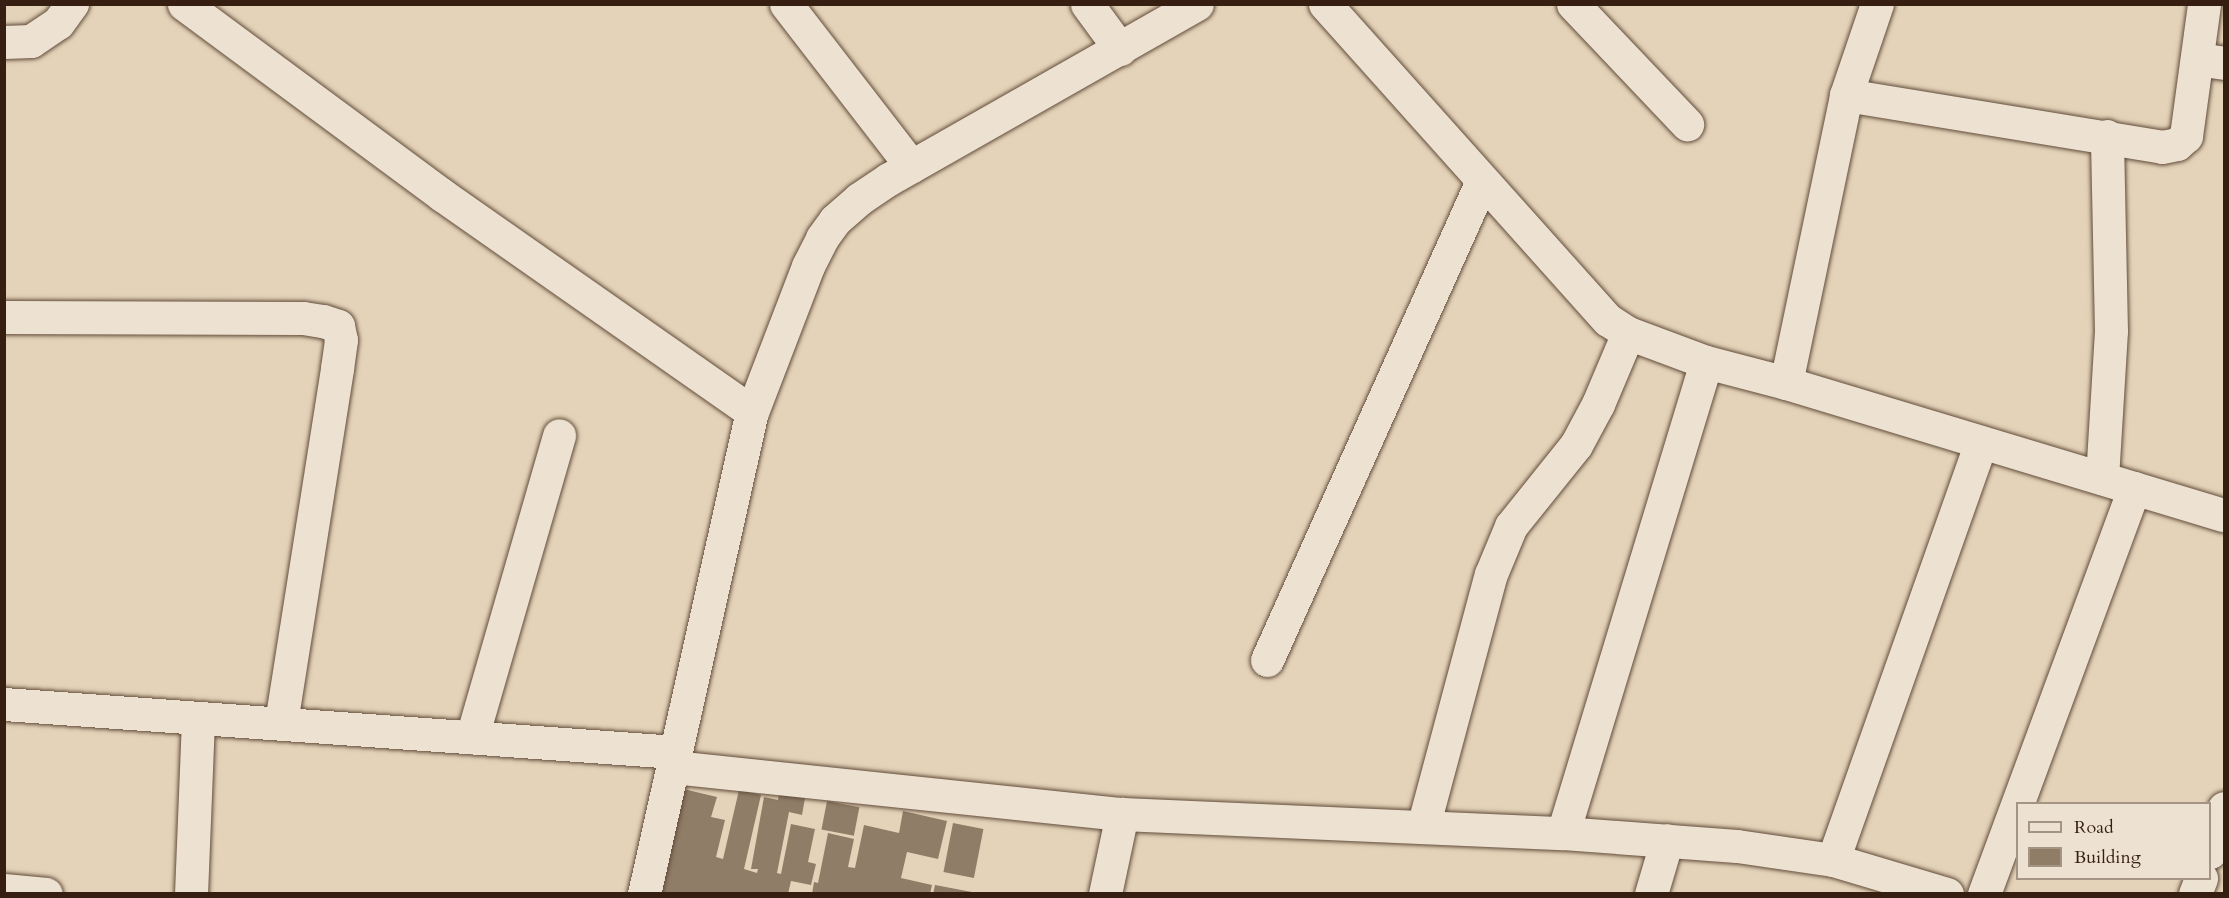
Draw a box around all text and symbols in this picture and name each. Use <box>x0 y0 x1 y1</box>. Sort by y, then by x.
legend <box>2016 802 2211 880</box>
text: Road <box>2074 815 2114 840</box>
text: Building <box>2074 845 2141 870</box>

